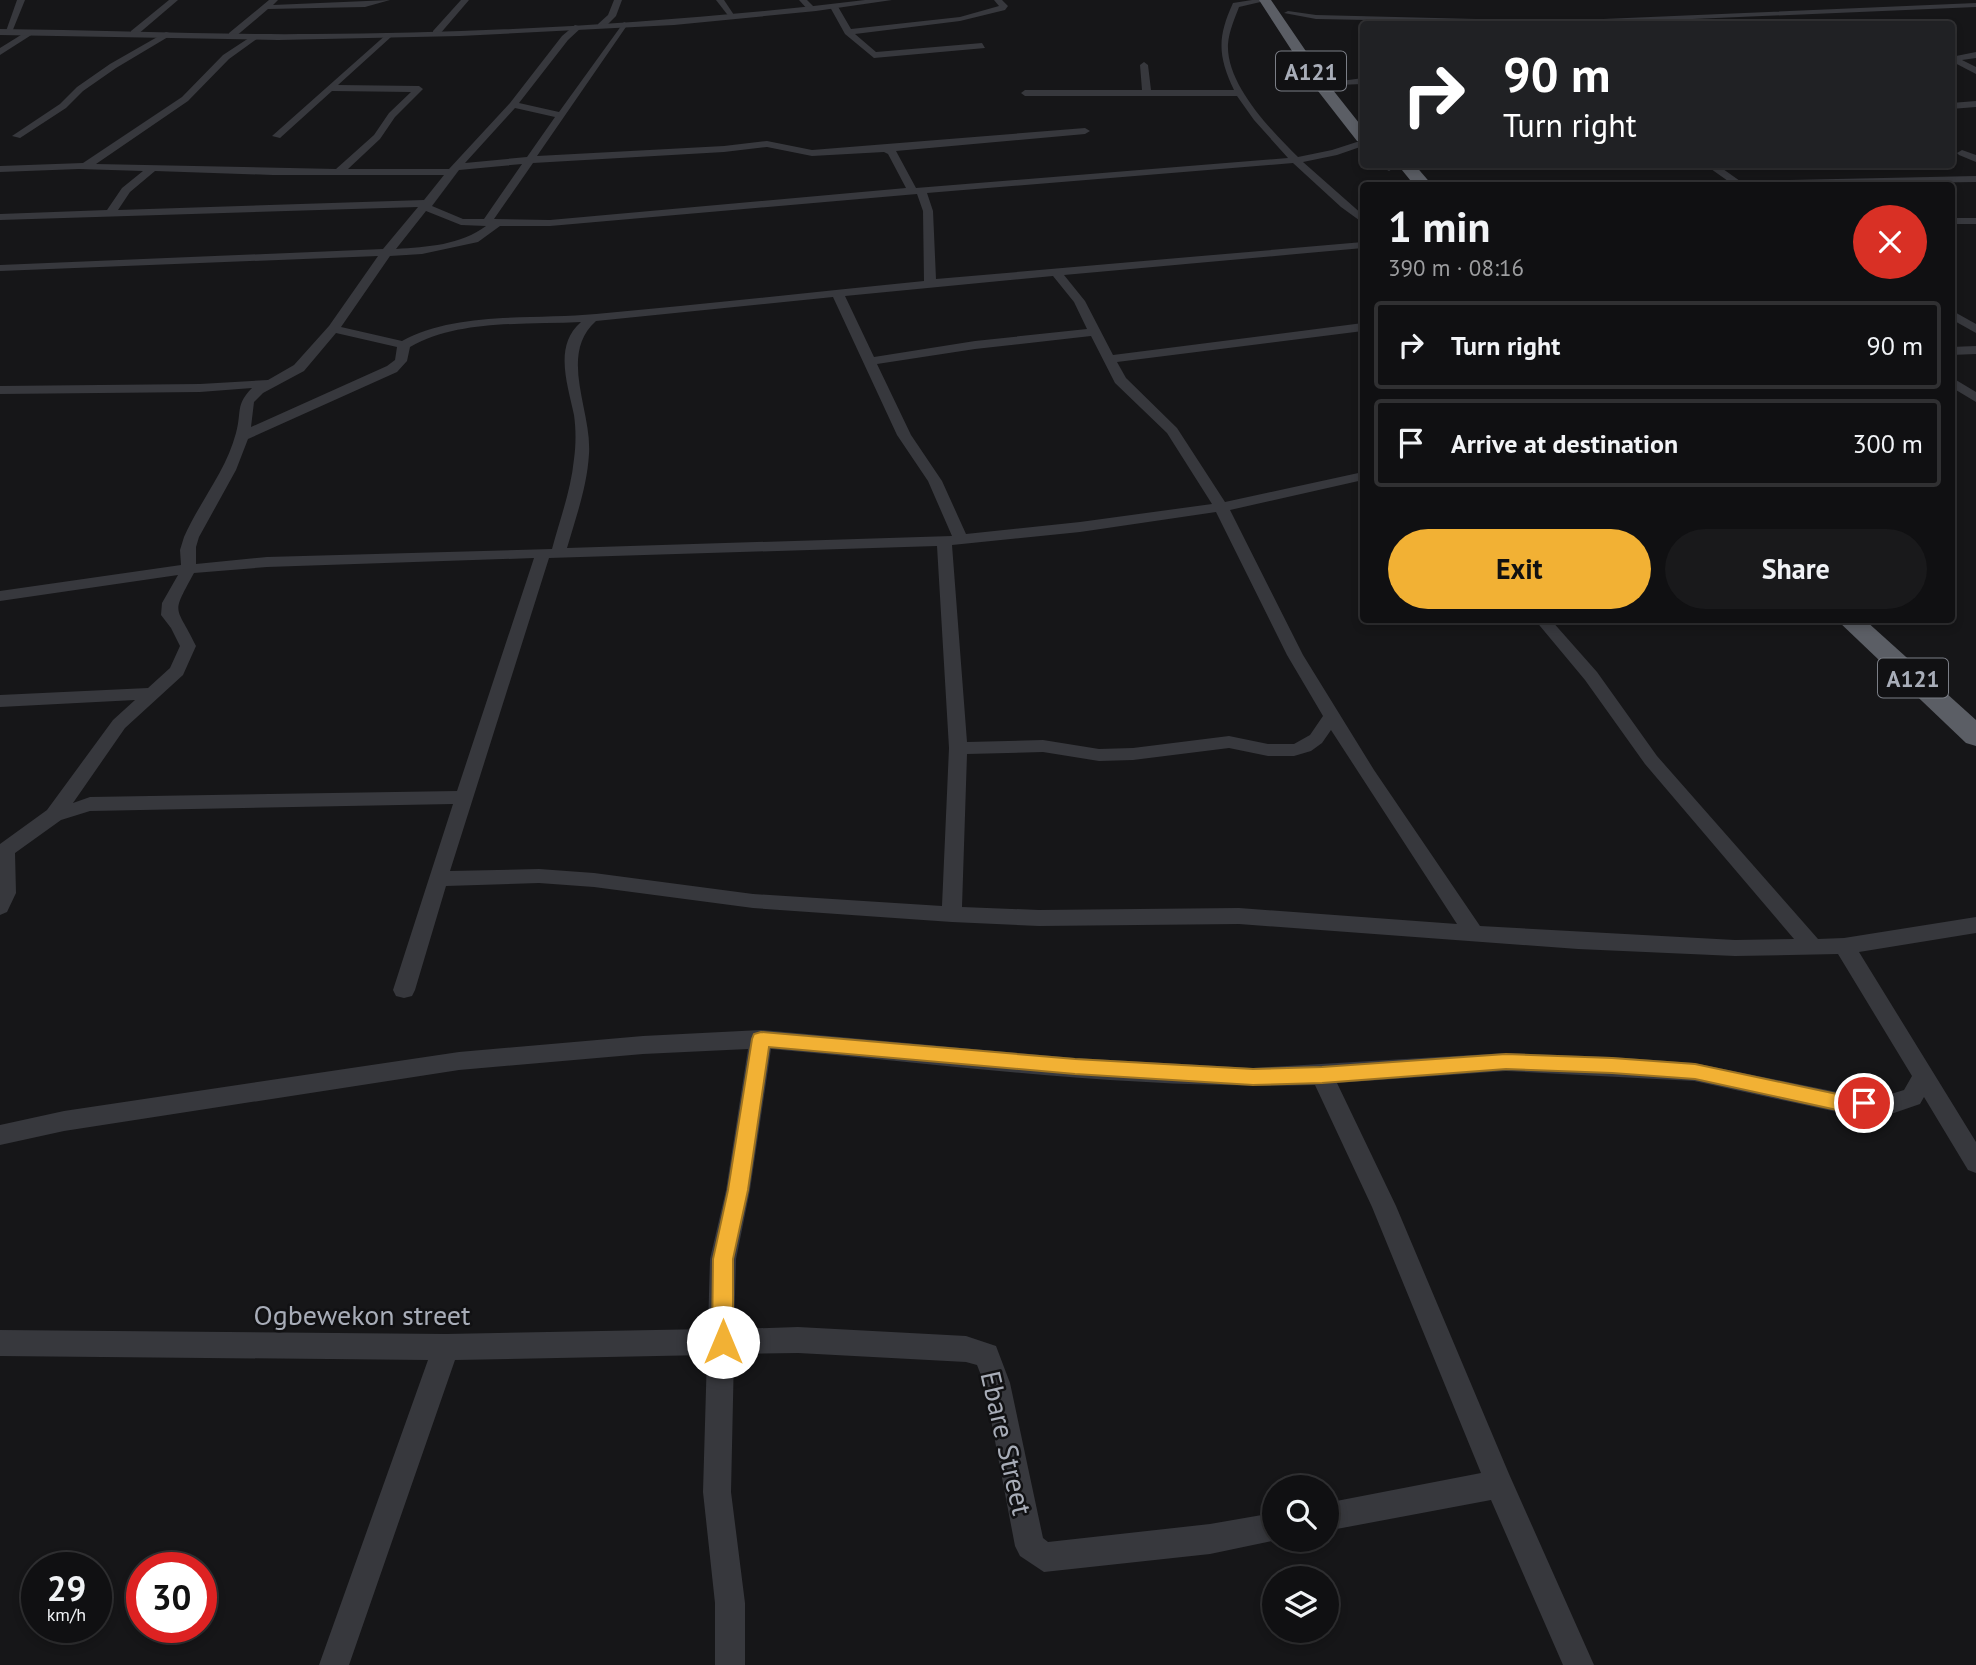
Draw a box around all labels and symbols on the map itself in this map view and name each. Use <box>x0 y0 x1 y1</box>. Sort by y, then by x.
road number: A121 <box>1276 52 1346 90</box>
road number: A121 <box>1878 658 1948 698</box>
pin <box>1834 1073 1894 1133</box>
street label: Ogbewekon street <box>253 1296 471 1333</box>
position arrow <box>686 1305 760 1379</box>
street label: Ebare Street <box>972 1367 1042 1519</box>
speed limit sign: 30 <box>126 1552 217 1643</box>

